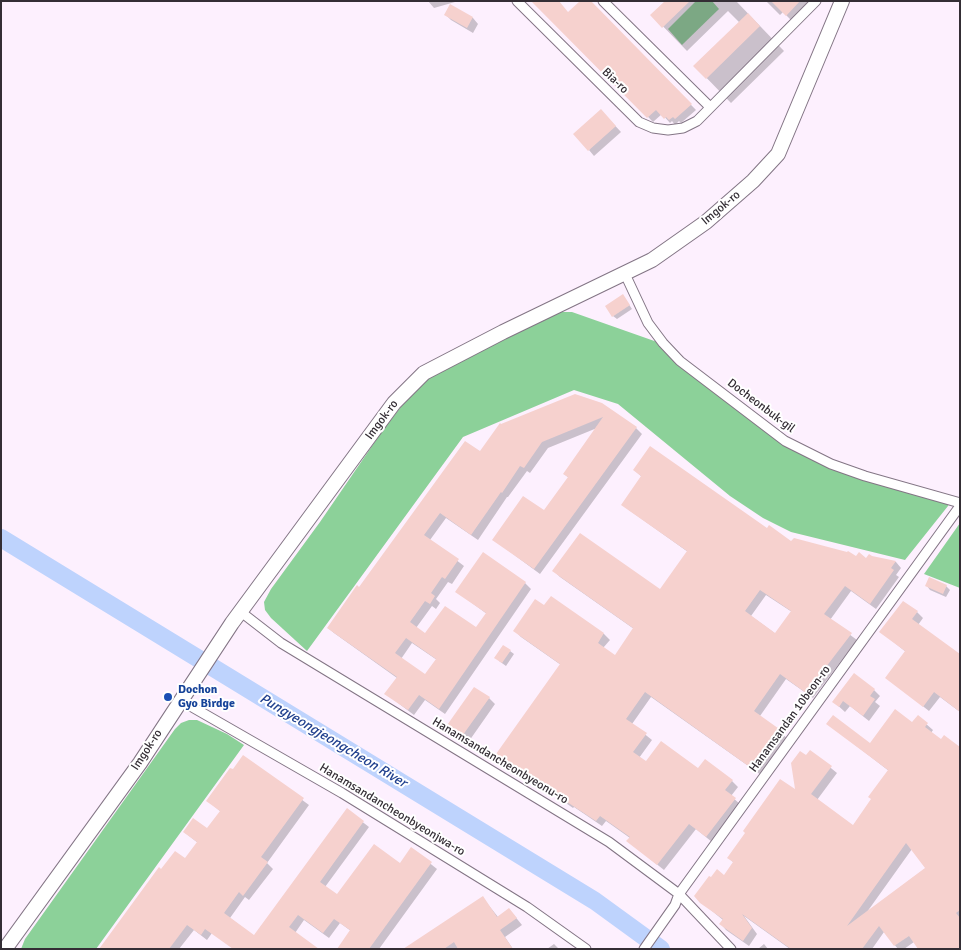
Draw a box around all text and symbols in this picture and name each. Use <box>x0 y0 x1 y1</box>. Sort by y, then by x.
street label: Bia-ro <box>599 65 631 97</box>
street label: Imgok-ro <box>699 188 743 228</box>
street label: Docheonbuk-gil <box>724 376 798 436</box>
street label: Imgok-ro <box>362 397 402 443</box>
street label: Hanamsandan 10beon-ro <box>746 663 834 775</box>
place label: Dochon Gyo Birdge <box>178 683 235 711</box>
water label: Pungyeongjeongcheon River <box>256 690 410 792</box>
marker: Dochon Gyo Birdge <box>162 691 174 703</box>
street label: Hanamsandancheonbyeonu-ro <box>429 715 571 807</box>
street label: Imgok-ro <box>128 727 166 773</box>
street label: Hanamsandancheonbyeonjwa-ro <box>317 761 467 859</box>

